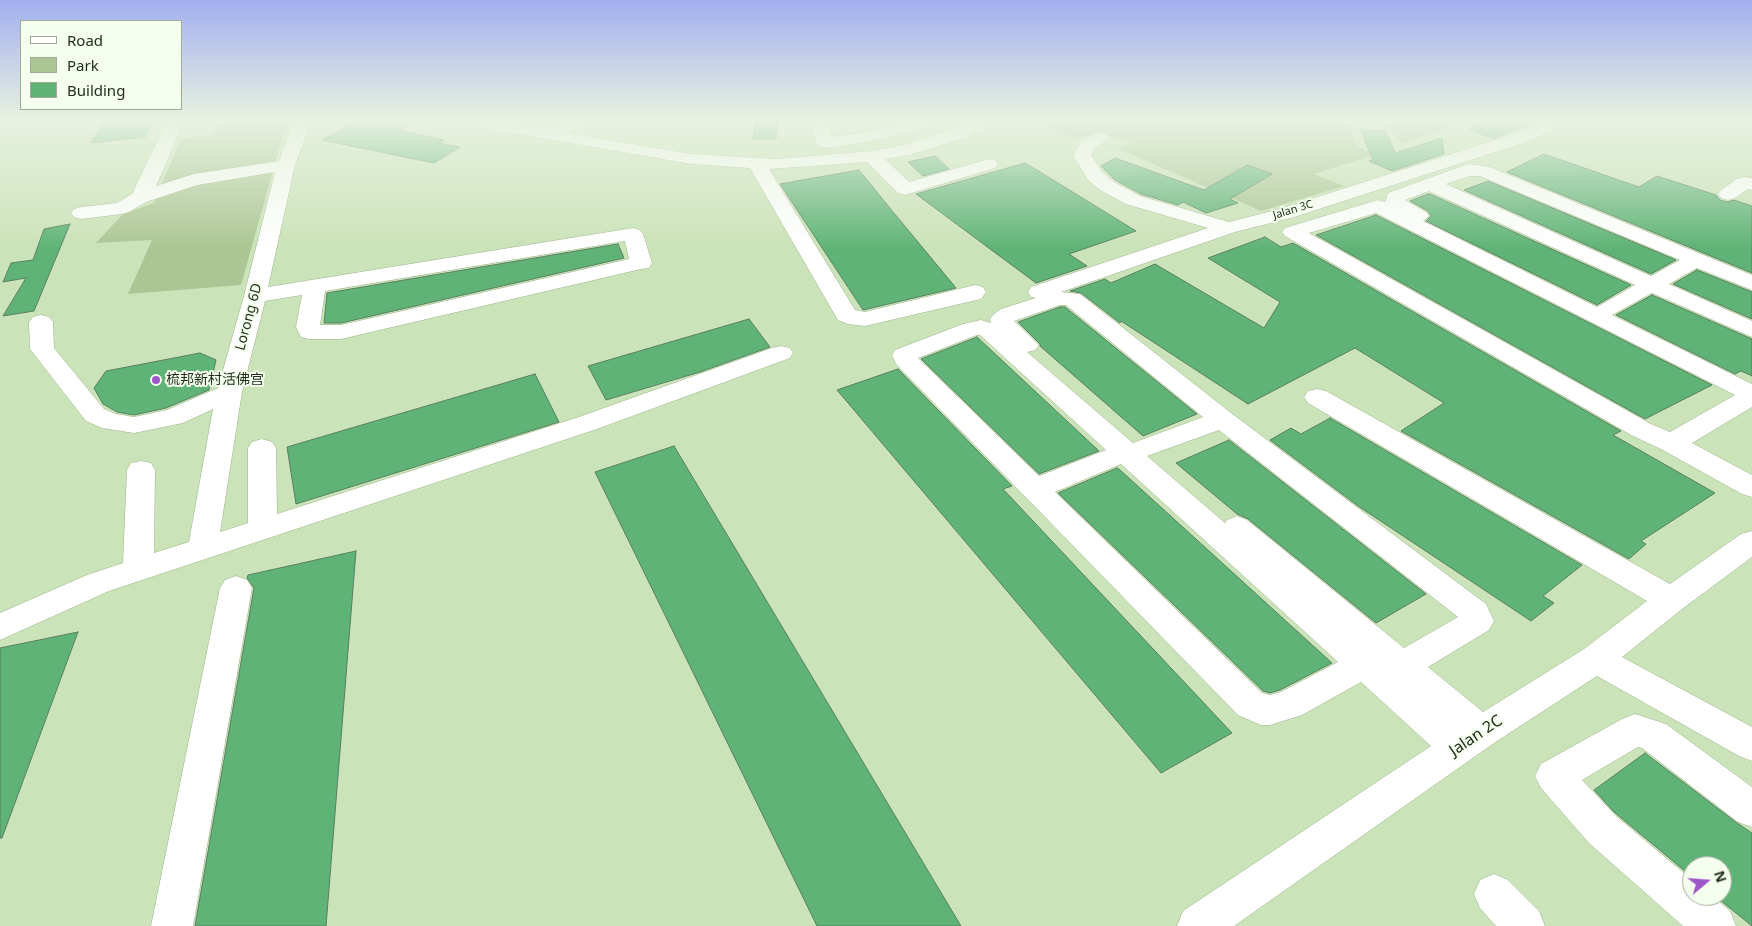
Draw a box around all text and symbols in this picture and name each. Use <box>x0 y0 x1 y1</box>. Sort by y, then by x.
legend <box>20 20 182 110</box>
text: Road <box>67 30 103 50</box>
text: Park <box>67 55 99 75</box>
text: Building <box>67 80 125 100</box>
street label: Jalan 3C <box>1271 198 1315 222</box>
street label: Lorong 6D <box>232 282 266 352</box>
place label: 梳邦新村活佛宫 <box>166 372 264 388</box>
marker: 梳邦新村活佛宫 <box>150 374 162 386</box>
street label: Jalan 2C <box>1446 711 1506 761</box>
north arrow <box>1682 856 1732 906</box>
text: N <box>1710 868 1732 885</box>

